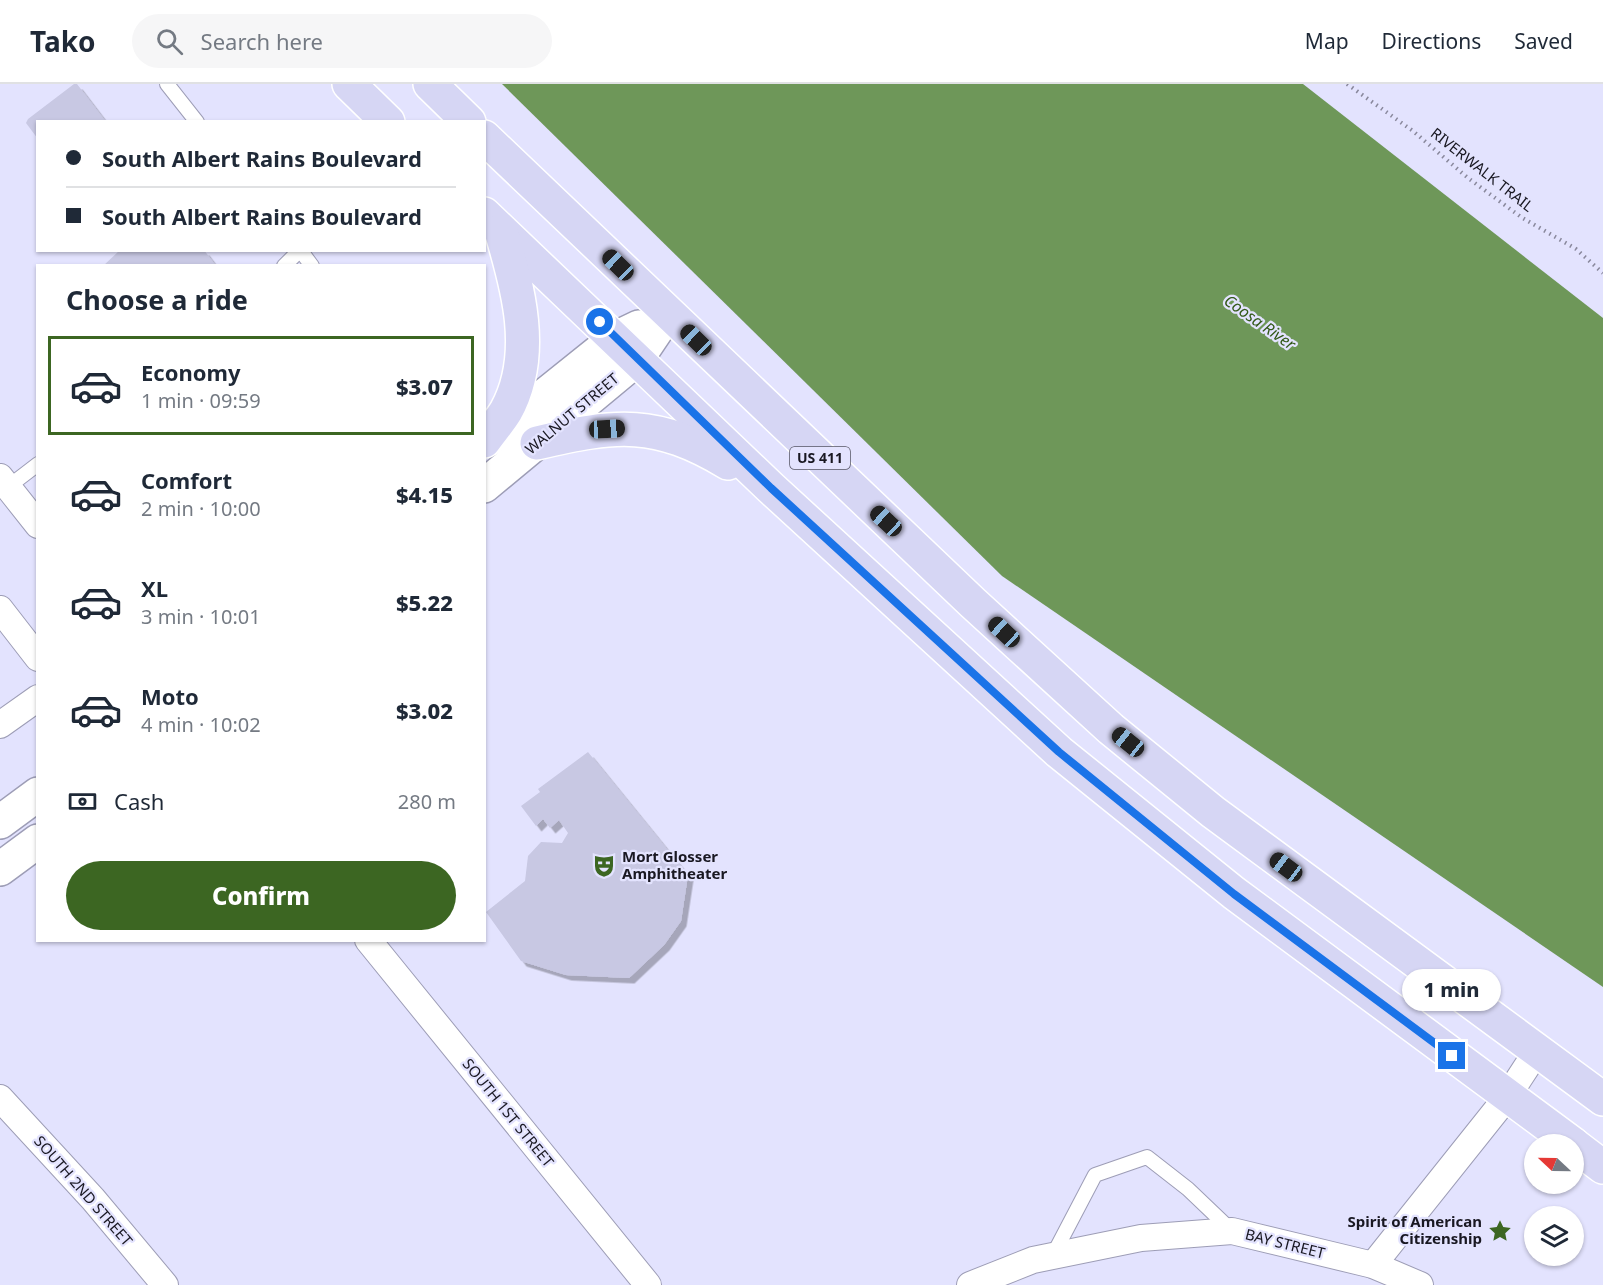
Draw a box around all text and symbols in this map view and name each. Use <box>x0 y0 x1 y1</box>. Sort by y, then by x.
search box <box>132 14 552 68</box>
text: Tako <box>30 22 96 60</box>
icon: search <box>153 25 186 58</box>
text: Search here <box>201 26 323 56</box>
text: Map <box>1305 27 1349 55</box>
text: Directions <box>1382 27 1481 55</box>
text: Saved <box>1514 27 1573 55</box>
street label: RIVERWALK TRAIL <box>1427 123 1538 216</box>
text: South Albert Rains Boulevard <box>102 143 422 173</box>
text: South Albert Rains Boulevard <box>102 201 422 231</box>
car <box>599 246 637 284</box>
text: Choose a ride <box>66 281 248 318</box>
water label: Coosa River <box>1220 289 1301 355</box>
route start <box>586 308 613 335</box>
car <box>677 321 715 359</box>
text: Economy <box>141 357 240 387</box>
icon: car <box>69 359 123 413</box>
street label: WALNUT STREET <box>520 368 623 458</box>
text: $3.07 <box>396 371 453 401</box>
text: 1 min · 09:59 <box>141 387 261 414</box>
car <box>589 419 625 439</box>
road number: US 411 <box>790 447 850 469</box>
text: Comfort <box>141 465 232 495</box>
icon: car <box>69 467 123 521</box>
text: $4.15 <box>396 479 453 509</box>
text: 2 min · 10:00 <box>141 495 261 522</box>
car <box>867 502 905 540</box>
text: XL <box>141 573 168 603</box>
icon: car <box>69 575 123 629</box>
text: $5.22 <box>396 587 453 617</box>
text: 3 min · 10:01 <box>141 603 261 630</box>
car <box>985 613 1023 651</box>
text: Moto <box>141 681 199 711</box>
icon: car <box>69 683 123 737</box>
text: $3.02 <box>396 695 453 725</box>
text: 4 min · 10:02 <box>141 711 261 738</box>
car <box>1108 724 1148 760</box>
icon: cash <box>66 785 99 818</box>
text: Cash <box>114 786 164 816</box>
text: 280 m <box>398 788 456 815</box>
place label: Mort Glosser Amphitheater <box>622 846 727 883</box>
car <box>1266 849 1306 885</box>
theatre icon: Mort Glosser Amphitheater <box>591 853 617 879</box>
button: Confirm <box>66 861 456 930</box>
callout: 1 min <box>1402 969 1502 1011</box>
text: 1 min <box>1424 976 1479 1003</box>
route end <box>1438 1042 1465 1069</box>
street label: SOUTH 1ST STREET <box>459 1054 559 1171</box>
street label: SOUTH 2ND STREET <box>30 1131 138 1250</box>
north arrow <box>1524 1134 1584 1194</box>
map controls <box>1524 1134 1584 1266</box>
button: layers <box>1524 1206 1584 1266</box>
place label: Spirit of American Citizenship <box>1347 1211 1482 1248</box>
place icon: Spirit of American Citizenship <box>1487 1218 1513 1244</box>
street label: BAY STREET <box>1243 1223 1328 1263</box>

